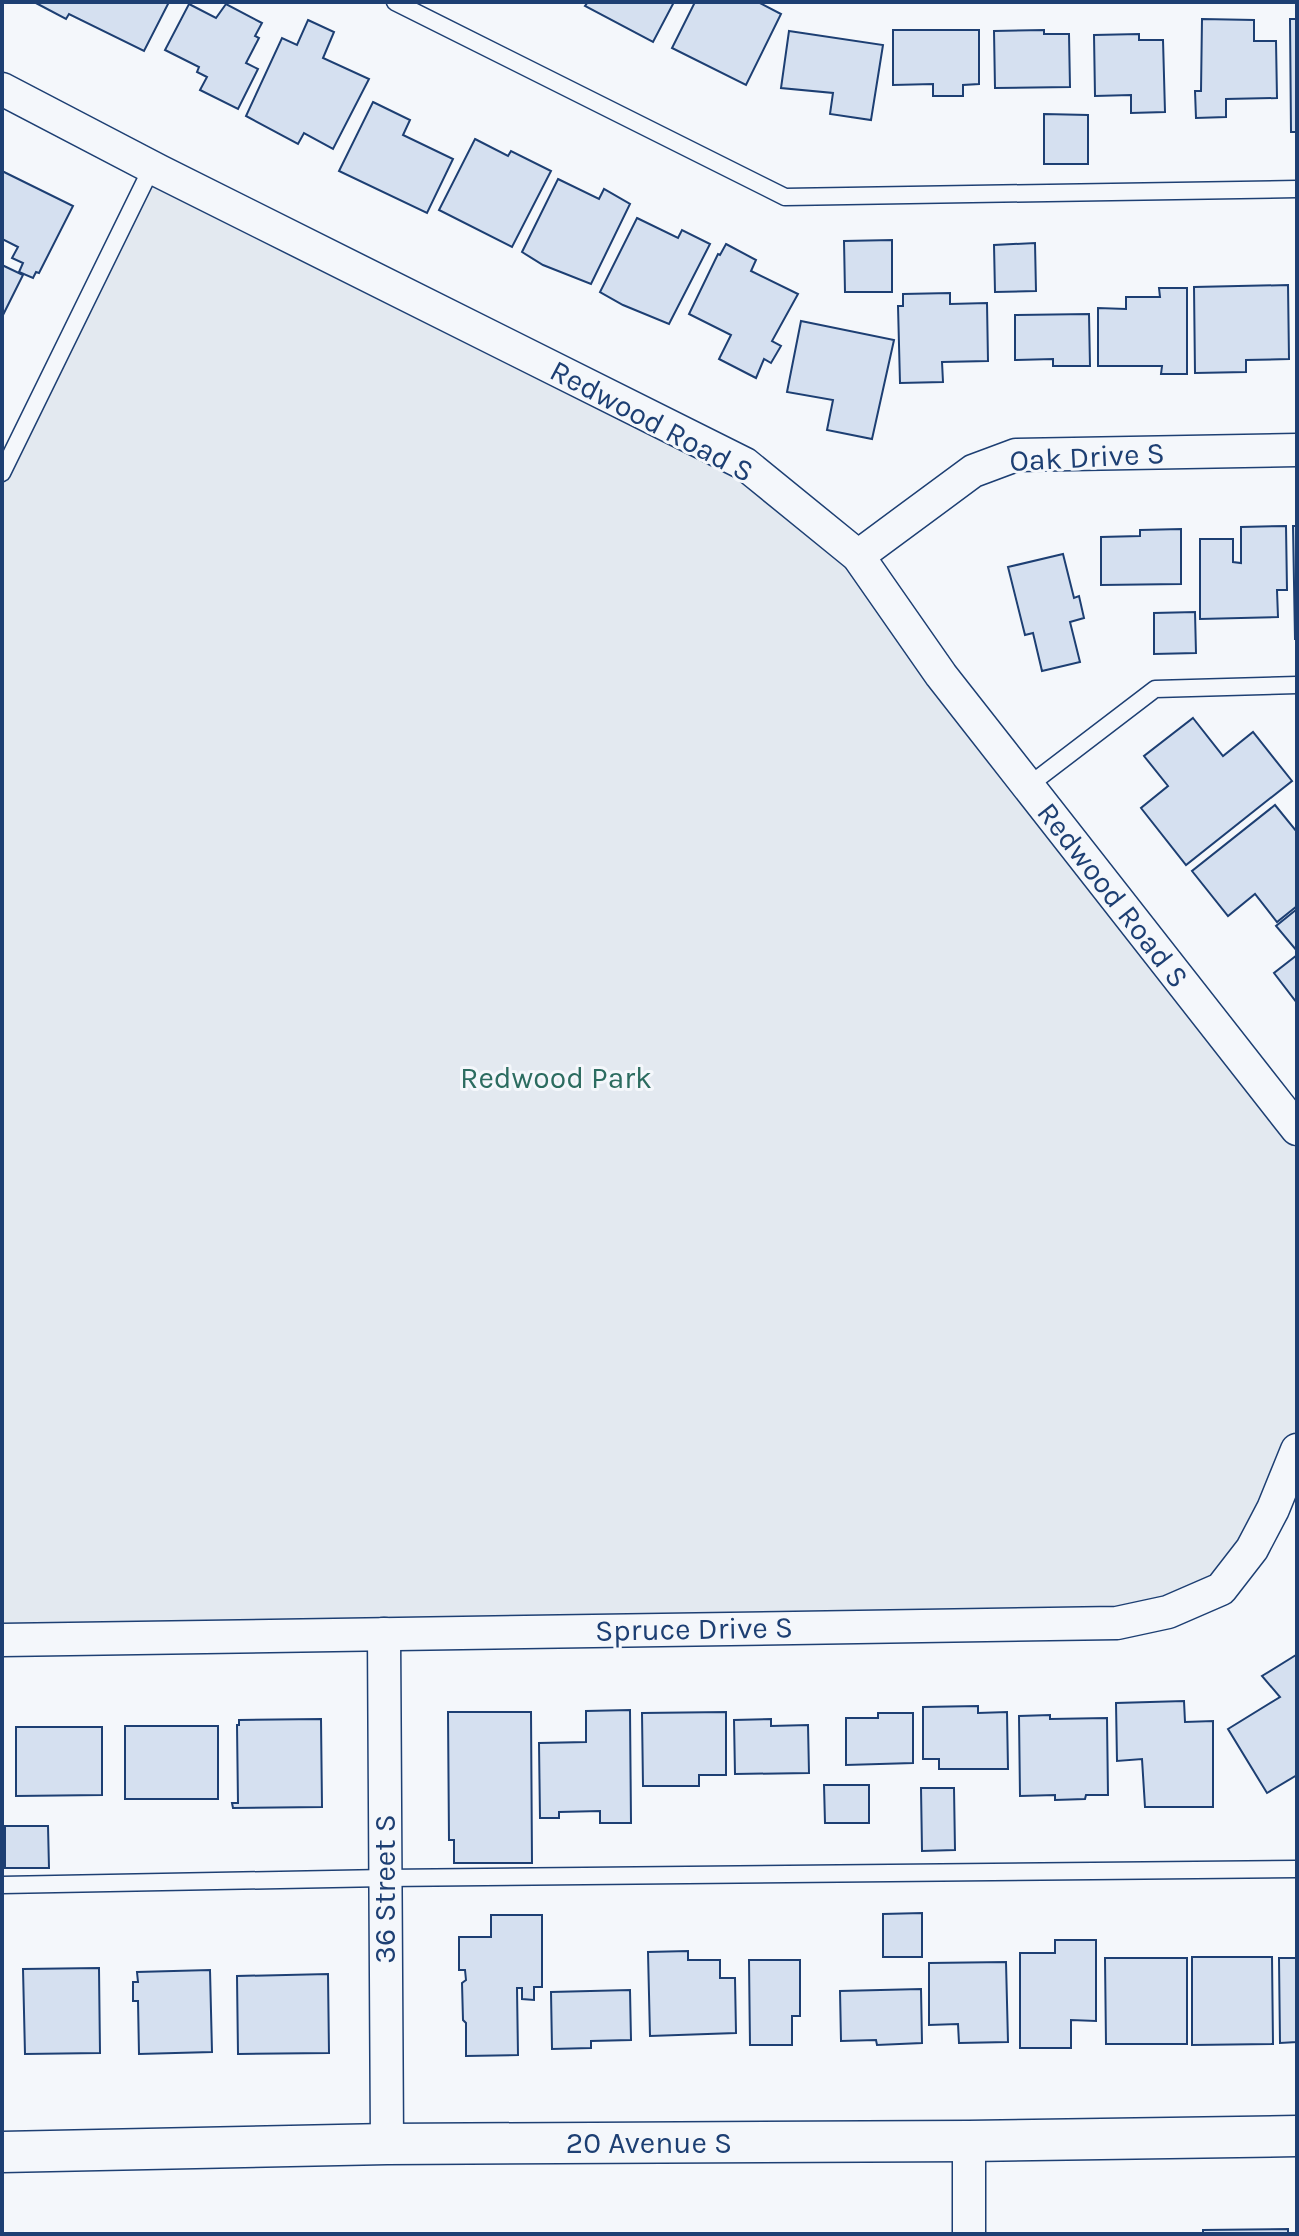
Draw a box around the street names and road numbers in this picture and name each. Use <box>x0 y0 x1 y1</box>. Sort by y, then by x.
street label: Redwood Road S <box>544 352 760 490</box>
street label: Oak Drive S <box>1009 435 1165 479</box>
street label: Redwood Road S <box>1029 795 1197 995</box>
street label: Spruce Drive S <box>595 1609 793 1649</box>
street label: 36 Street S <box>367 1814 403 1964</box>
street label: 20 Avenue S <box>566 2125 732 2161</box>

